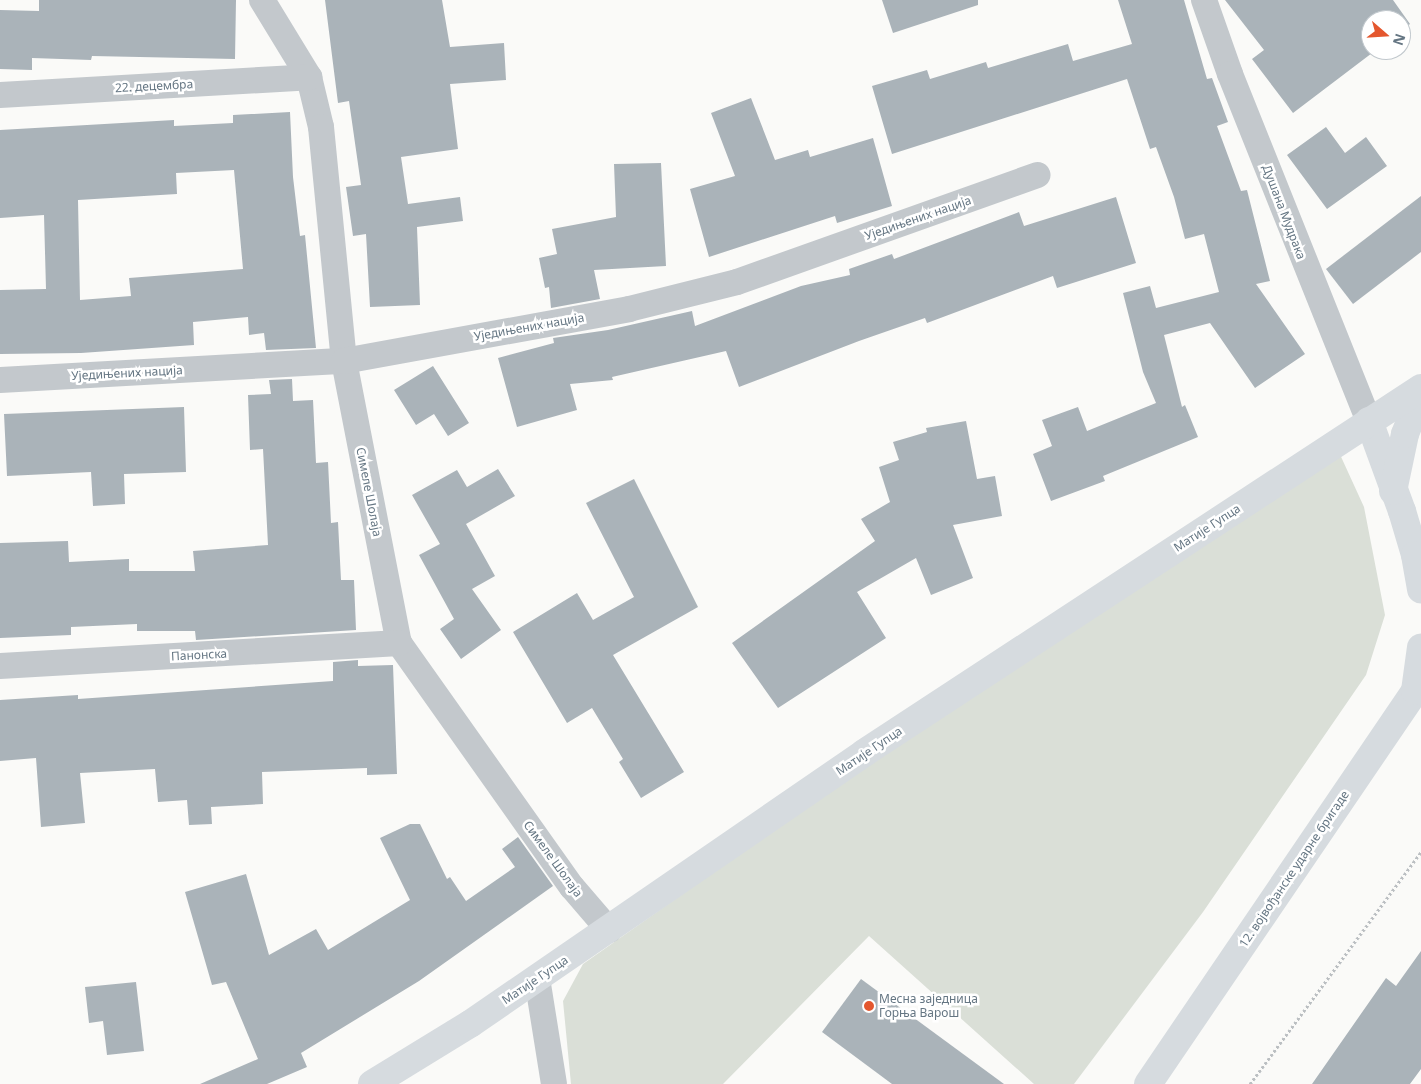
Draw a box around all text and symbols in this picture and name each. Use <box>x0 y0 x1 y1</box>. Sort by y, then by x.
north arrow <box>1361 10 1411 60</box>
text: N <box>1389 31 1411 48</box>
street label: 22. децембра <box>115 77 193 95</box>
street label: Душана Мудрака <box>1259 163 1309 261</box>
street label: Уједињених нација <box>863 193 973 243</box>
street label: Уједињених нација <box>473 310 585 344</box>
street label: Уједињених нација <box>71 363 183 383</box>
street label: Симеле Шолаја <box>353 446 385 538</box>
street label: Матије Гупца <box>1171 501 1243 555</box>
street label: Панонска <box>171 646 227 664</box>
street label: Матије Гупца <box>833 724 905 778</box>
street label: 12. војвођанске ударне бригаде <box>1236 788 1352 950</box>
street label: Симеле Шолаја <box>520 818 586 900</box>
street label: Матије Гупца <box>499 953 571 1007</box>
place label: Месна заједница Горња Варош <box>879 992 978 1020</box>
marker: Месна заједница Горња Варош <box>863 1000 875 1012</box>

